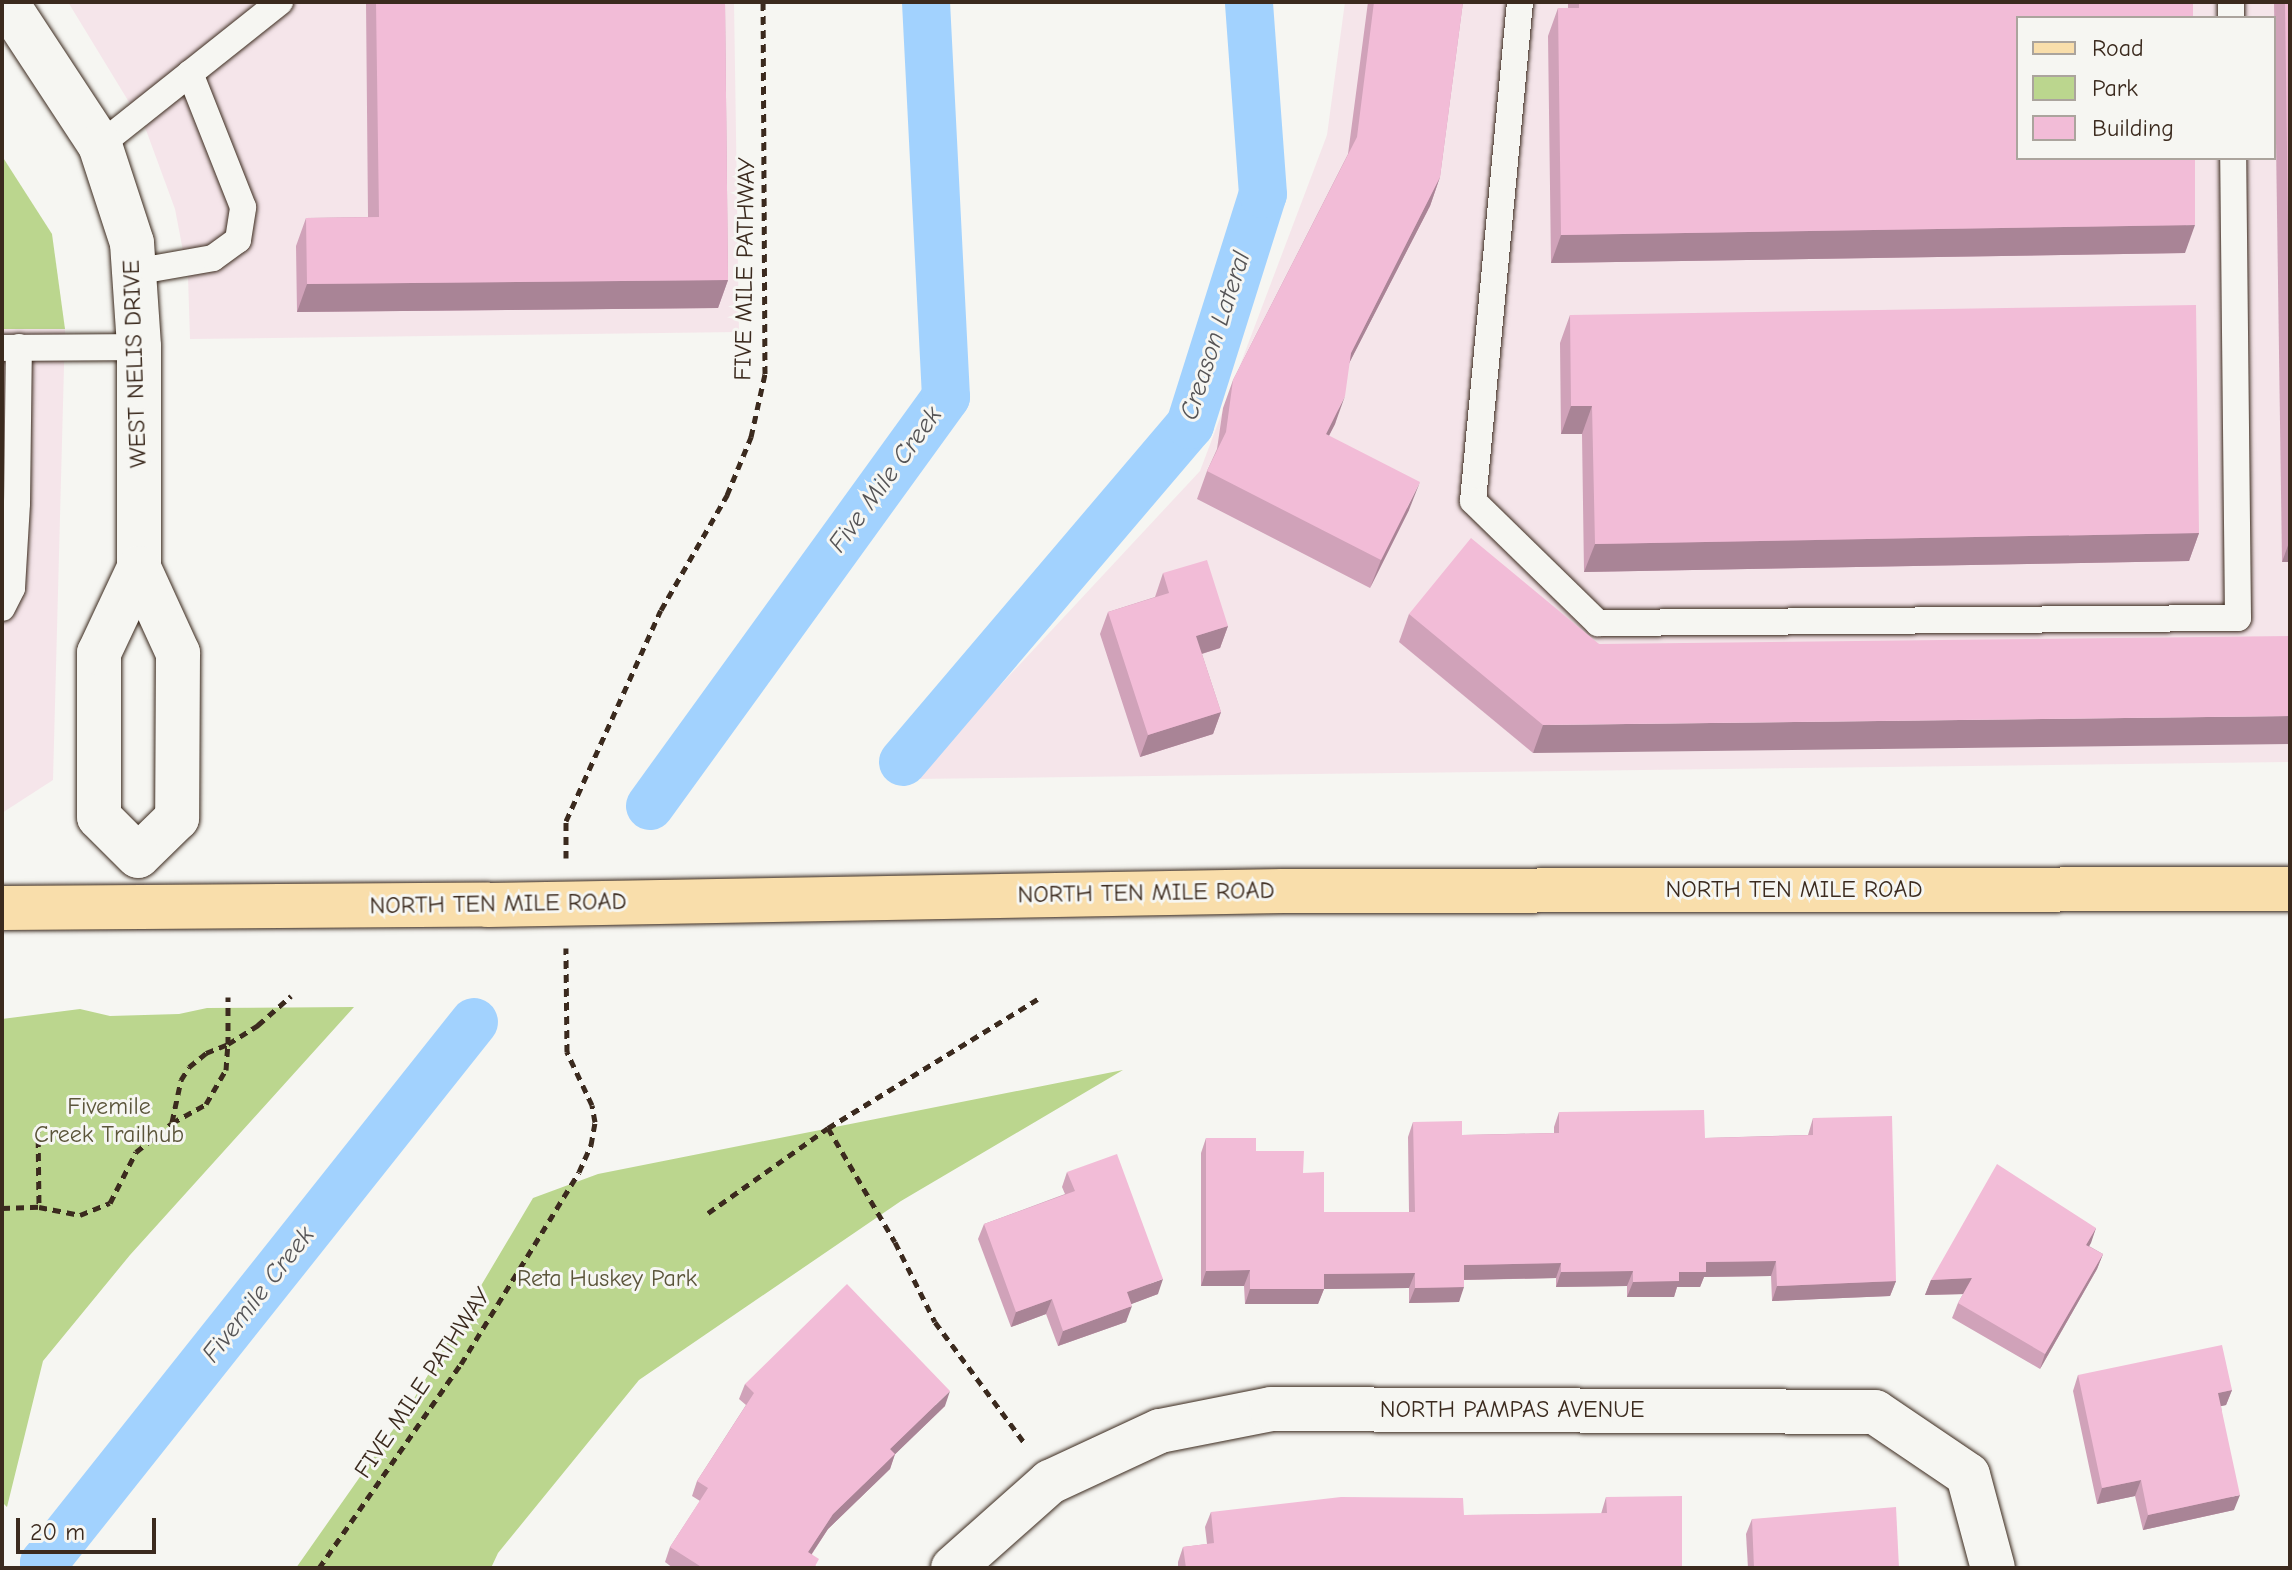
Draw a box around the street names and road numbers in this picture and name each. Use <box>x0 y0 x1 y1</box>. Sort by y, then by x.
street label: FIVE MILE PATHWAY <box>729 157 761 381</box>
street label: WEST NELIS DRIVE <box>117 259 153 469</box>
street label: NORTH TEN MILE ROAD <box>1017 876 1275 910</box>
street label: NORTH TEN MILE ROAD <box>1666 876 1922 904</box>
street label: NORTH TEN MILE ROAD <box>369 887 627 921</box>
street label: FIVE MILE PATHWAY <box>349 1282 497 1484</box>
street label: NORTH PAMPAS AVENUE <box>1380 1396 1644 1424</box>

